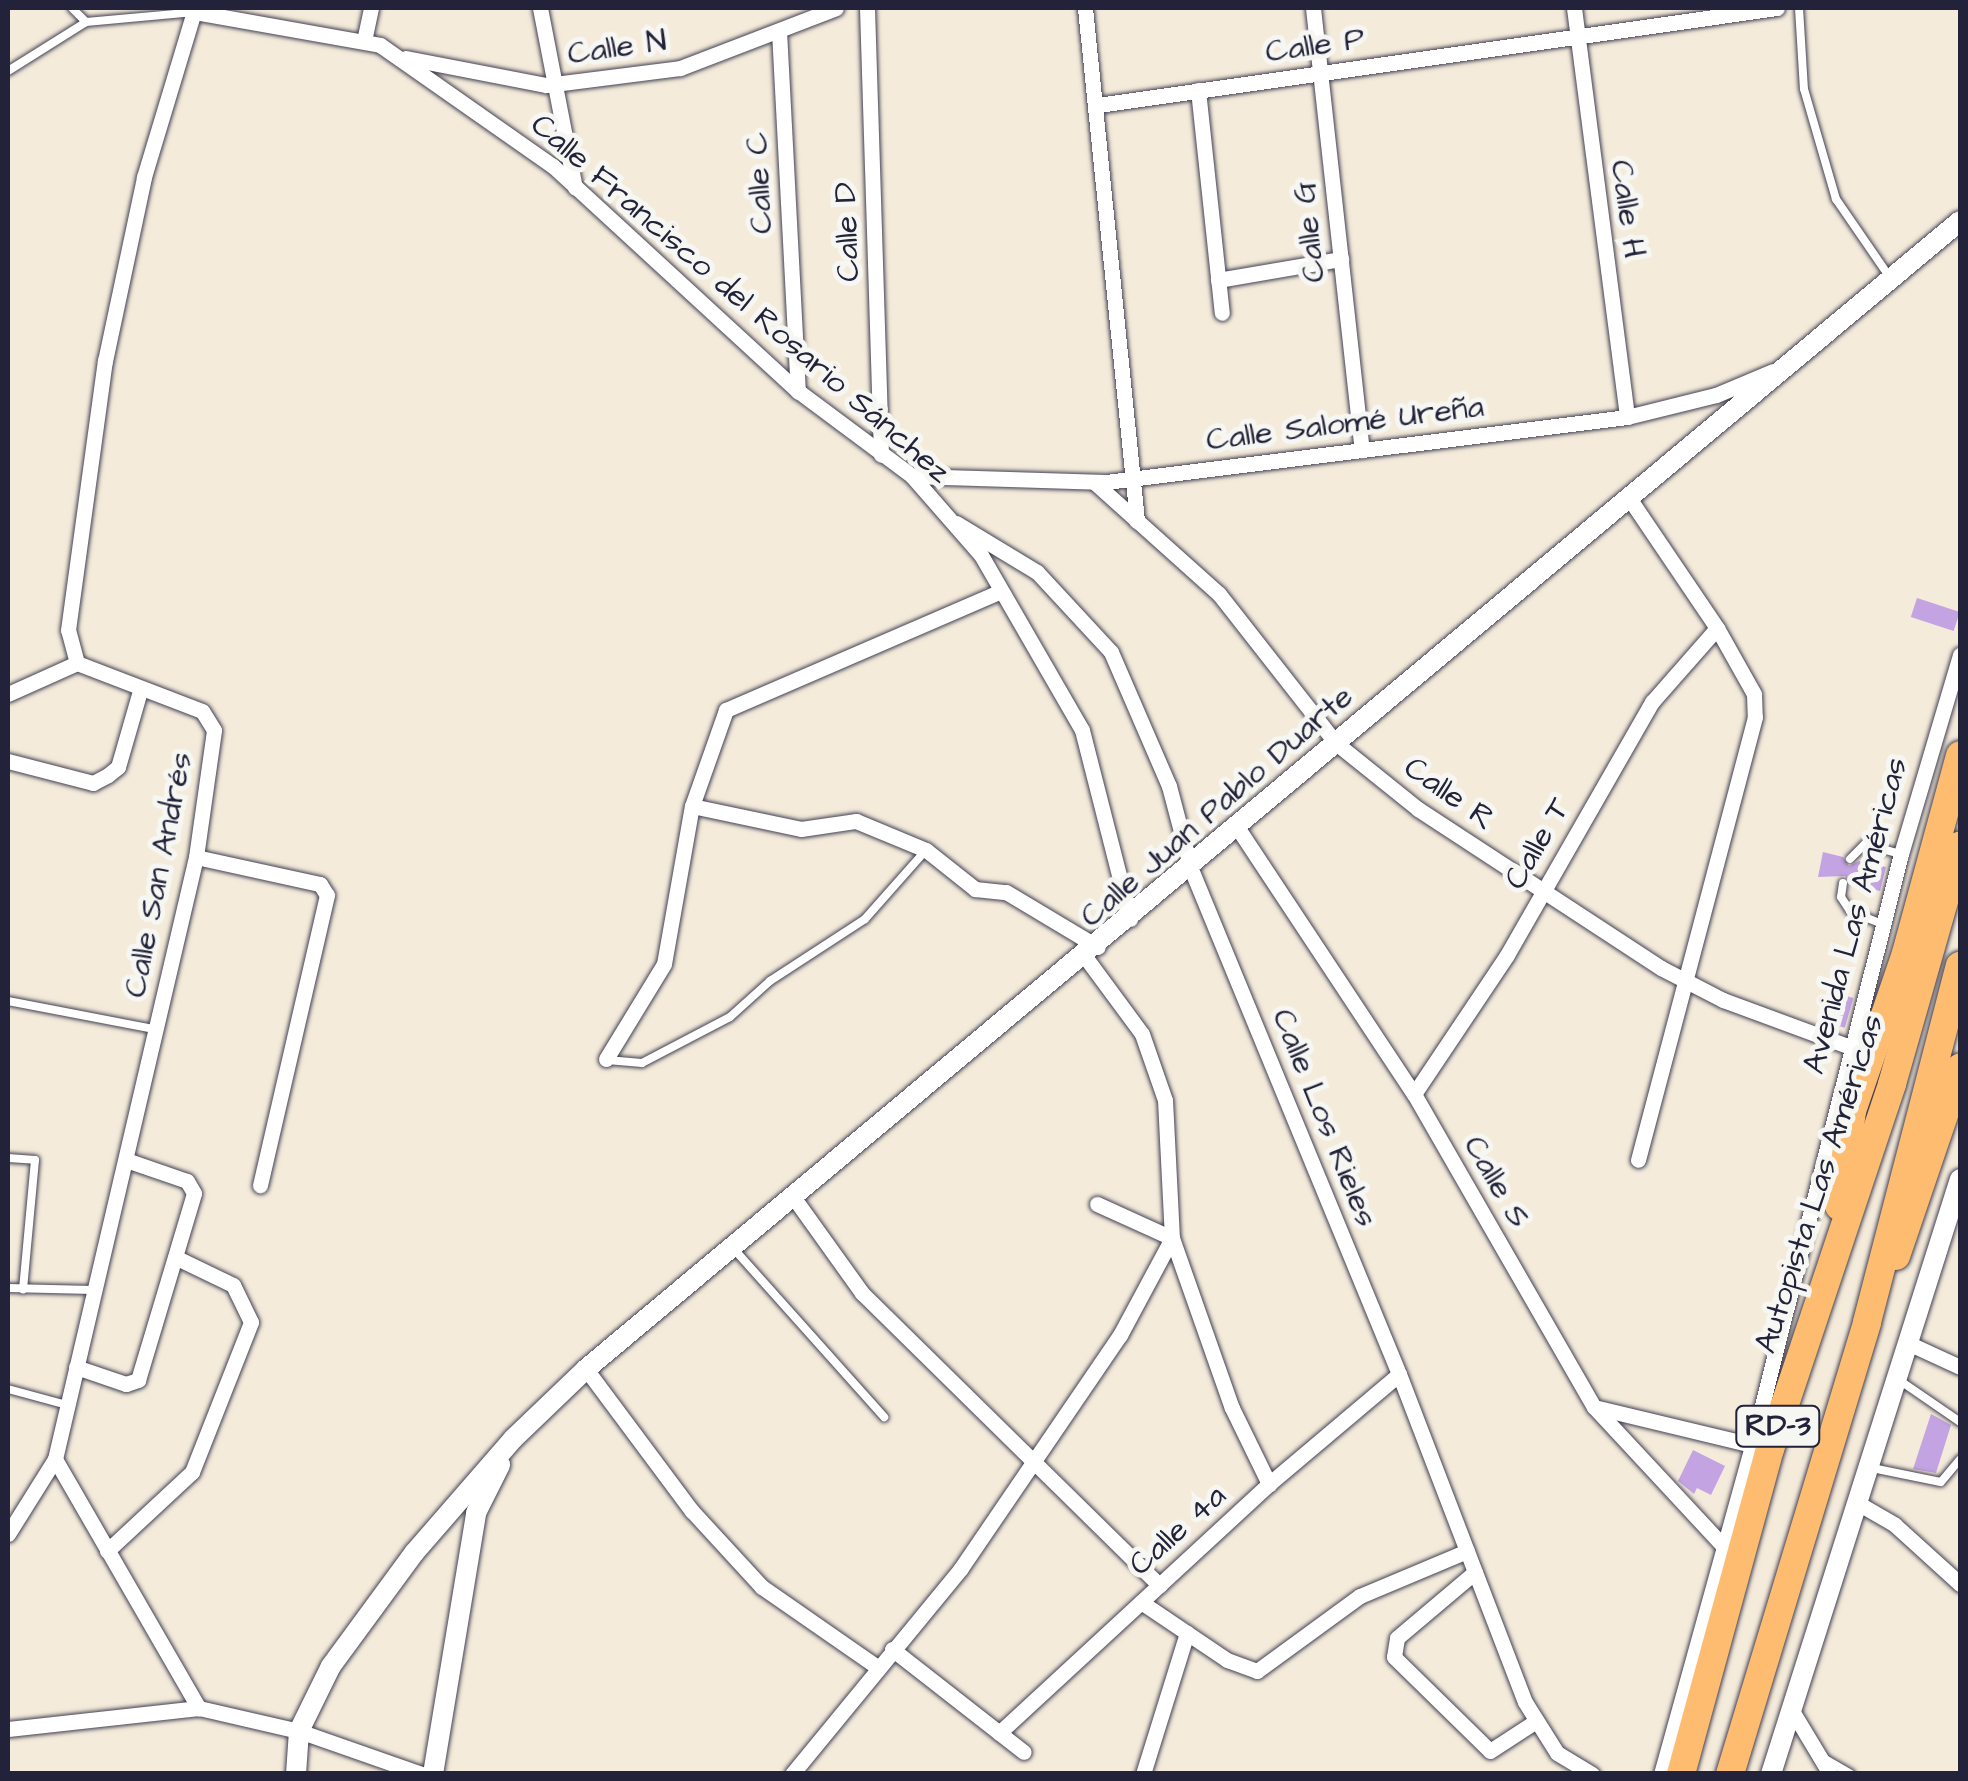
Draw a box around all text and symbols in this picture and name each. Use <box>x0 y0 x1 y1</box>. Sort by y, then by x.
street label: Calle P <box>1263 20 1367 72</box>
street label: Calle N <box>565 22 669 74</box>
street label: Calle Francisco del Rosario Sánchez <box>522 106 958 492</box>
street label: Calle C <box>738 131 782 235</box>
street label: Calle H <box>1601 158 1653 260</box>
street label: Calle G <box>1286 180 1334 284</box>
street label: Calle D <box>827 181 869 283</box>
street label: Calle Salomé Ureña <box>1204 388 1486 460</box>
street label: Calle Juan Pablo Duarte <box>1073 678 1361 936</box>
street label: Calle San Andrés <box>116 749 202 1001</box>
street label: Calle R <box>1396 749 1502 839</box>
street label: Avenida Las Américas <box>1795 754 1917 1078</box>
street label: Calle T <box>1497 792 1579 896</box>
street label: Calle Los Rieles <box>1263 1003 1385 1233</box>
street label: Autopista Las Américas <box>1747 1010 1893 1358</box>
street label: Calle S <box>1454 1129 1538 1235</box>
road number: RD-3 <box>1733 1401 1823 1451</box>
street label: Calle 4a <box>1122 1478 1234 1584</box>

